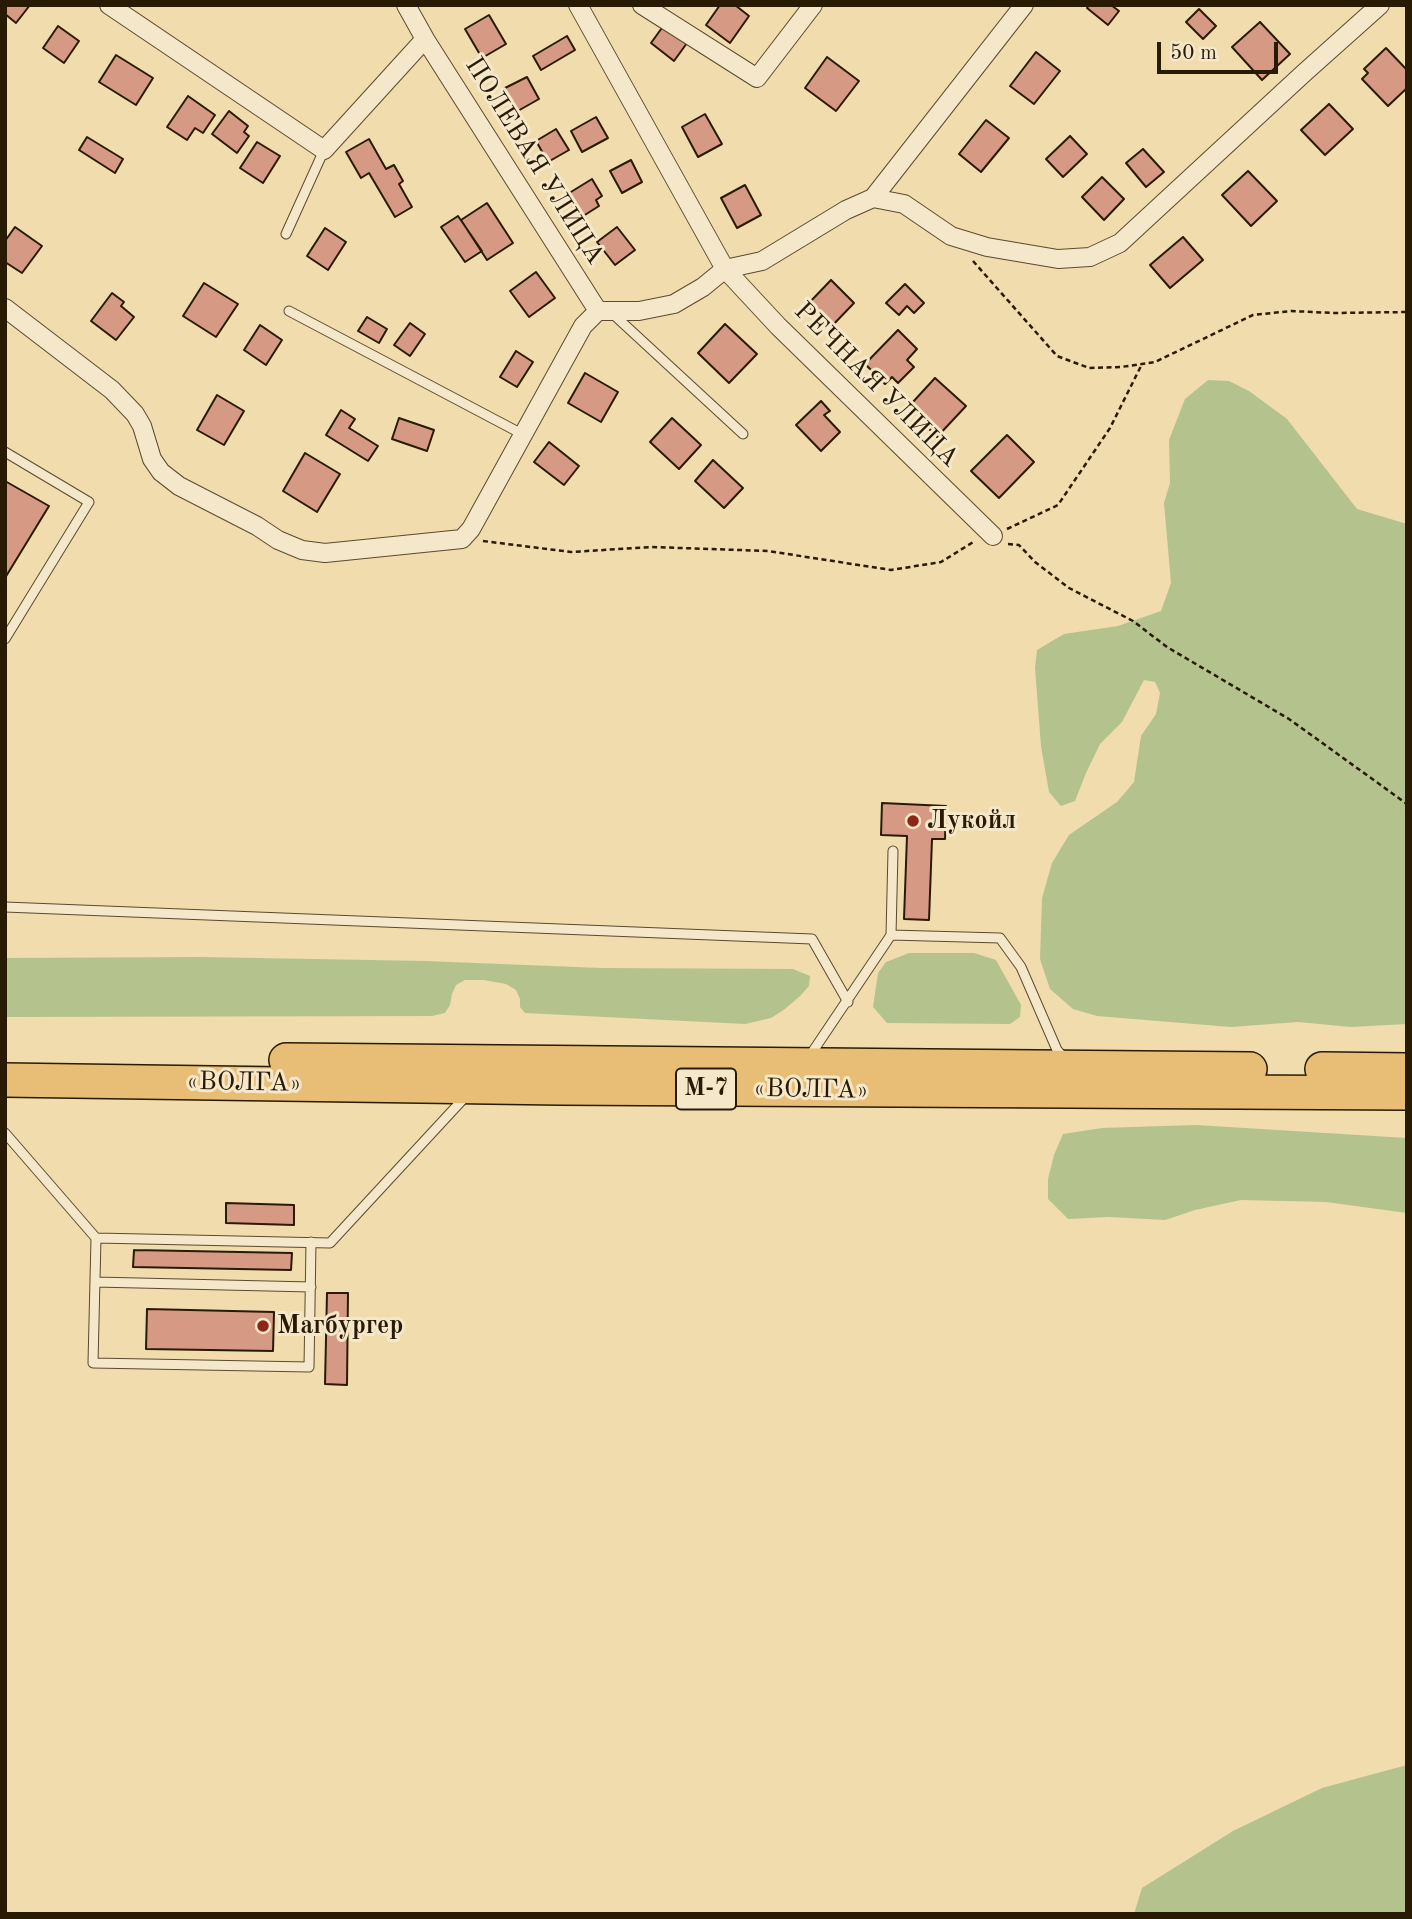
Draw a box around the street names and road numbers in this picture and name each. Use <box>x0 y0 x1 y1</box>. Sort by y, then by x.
street label: ПОЛЕВАЯ УЛИЦА <box>458 52 610 270</box>
street label: РЕЧНАЯ УЛИЦА <box>787 296 965 474</box>
street label: «ВОЛГА» <box>186 1066 302 1100</box>
road number: М-7 <box>676 1069 736 1110</box>
street label: «ВОЛГА» <box>753 1073 869 1107</box>

